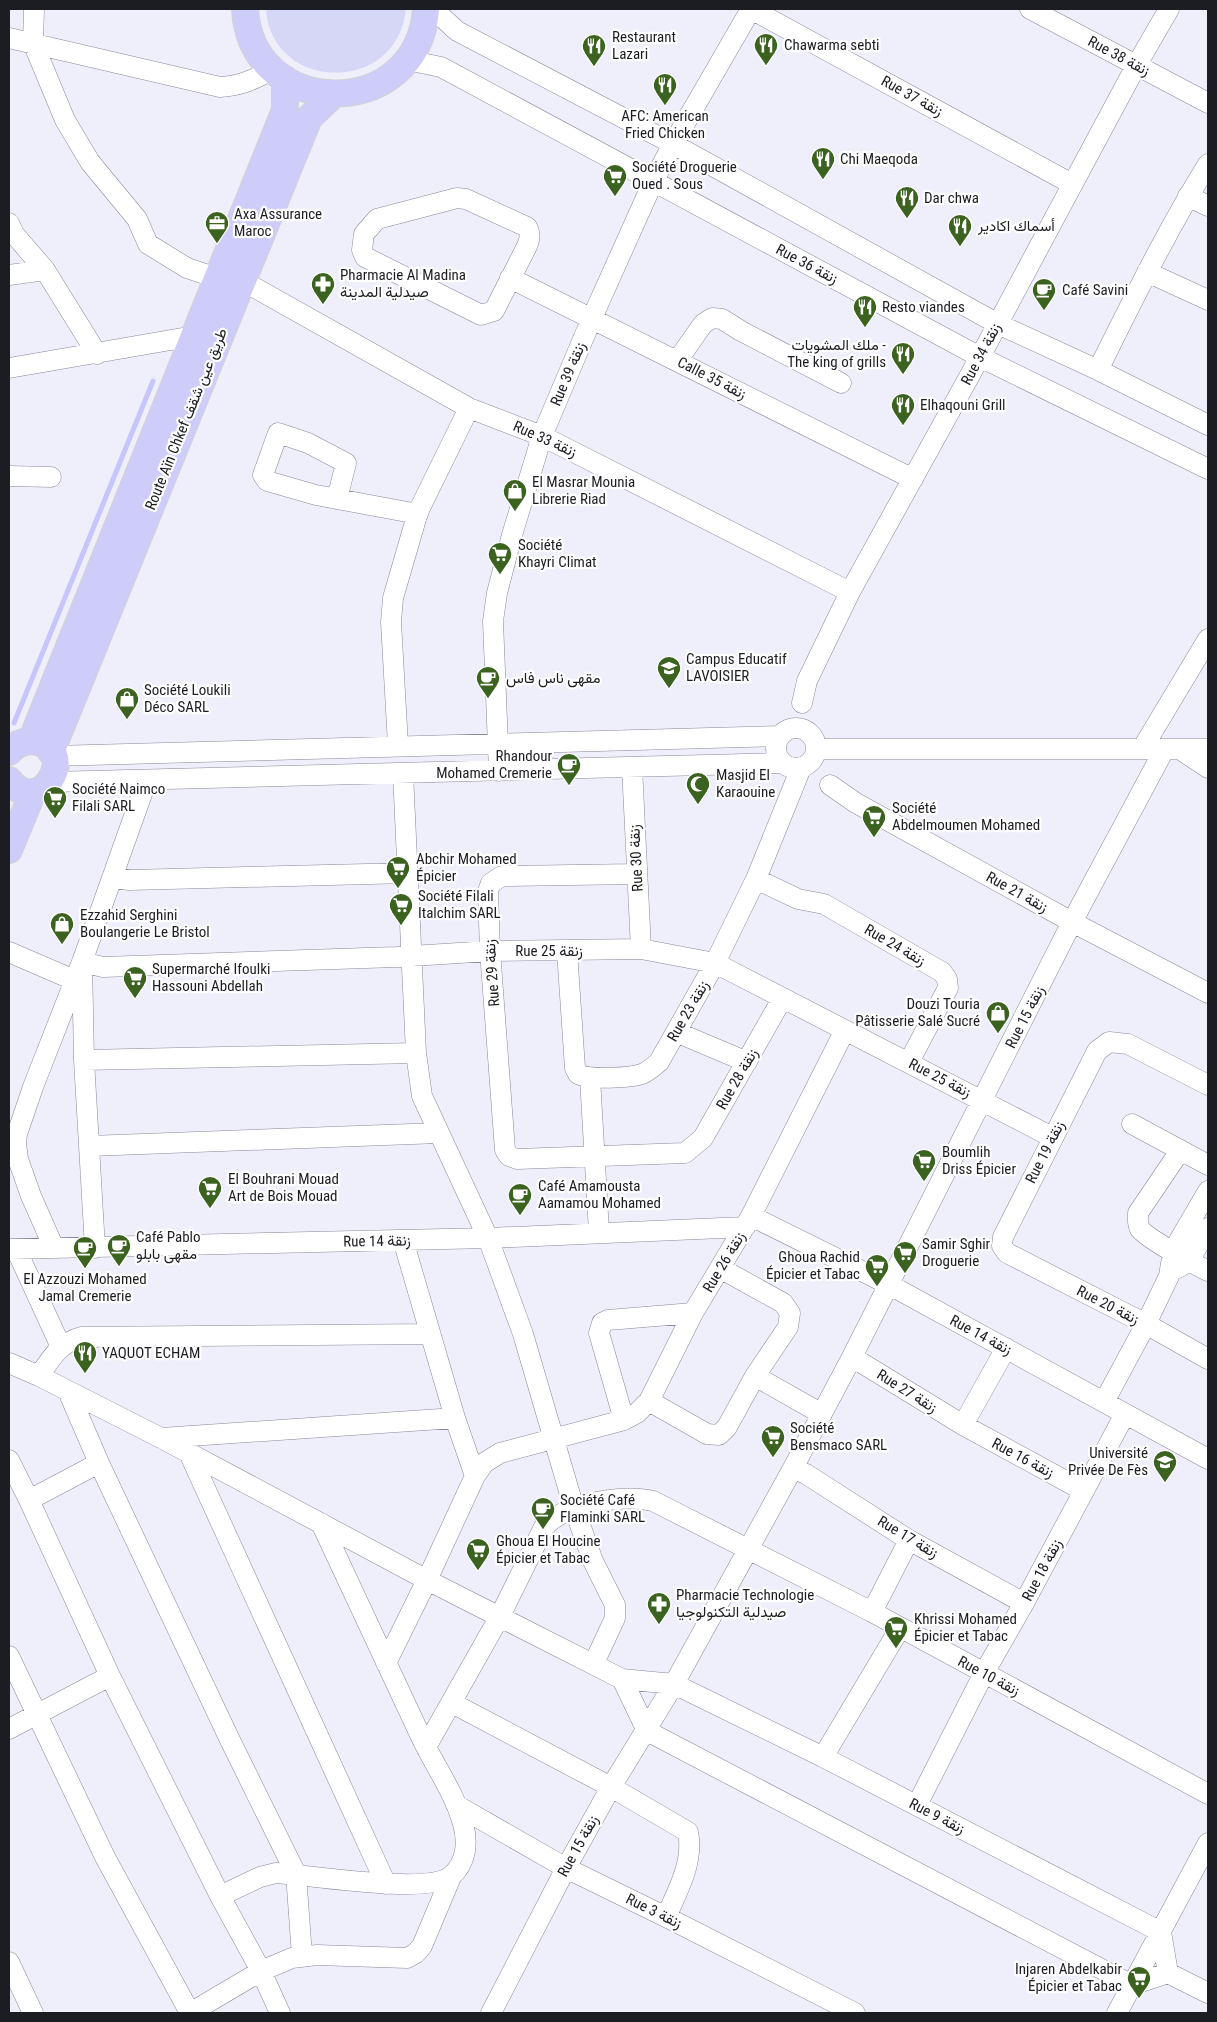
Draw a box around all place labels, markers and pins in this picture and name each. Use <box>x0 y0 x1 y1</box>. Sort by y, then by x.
place label: Restaurant Lazari <box>612 28 676 63</box>
restaurant icon: Chawarma sebti <box>753 32 779 66</box>
restaurant icon: Restaurant Lazari <box>581 33 607 67</box>
place label: Chawarma sebti <box>784 36 880 54</box>
restaurant icon: AFC: American Fried Chicken <box>652 72 678 106</box>
place label: AFC: American Fried Chicken <box>621 107 709 142</box>
restaurant icon: Chi Maeqoda <box>810 146 836 180</box>
place label: Chi Maeqoda <box>840 150 918 168</box>
place label: Société Droguerie Oued . Sous <box>632 158 737 193</box>
supermarket icon: Société Droguerie Oued . Sous <box>602 163 628 197</box>
restaurant icon: Dar chwa <box>894 185 920 219</box>
place label: Dar chwa <box>924 189 979 207</box>
place label: Axa Assurance Maroc <box>234 205 322 240</box>
office icon: Axa Assurance Maroc <box>204 210 230 244</box>
restaurant icon: أسماك اكادير <box>947 213 973 247</box>
place label: أسماك اكادير <box>977 217 1055 235</box>
place label: Pharmacie Al Madina صيدلية المدينة <box>340 266 466 301</box>
pharmacy icon: Pharmacie Al Madina صيدلية المدينة <box>310 271 336 305</box>
cafe icon: Café Savini <box>1031 277 1057 311</box>
place label: Café Savini <box>1062 281 1128 299</box>
restaurant icon: Resto viandes <box>852 294 878 328</box>
place label: Resto viandes <box>882 298 965 316</box>
place label: ملك المشويات - The king of grills <box>787 336 886 371</box>
restaurant icon: ملك المشويات - The king of grills <box>890 341 916 375</box>
restaurant icon: Elhaqouni Grill <box>890 392 916 426</box>
place label: Elhaqouni Grill <box>920 396 1006 414</box>
place label: El Masrar Mounia Librerie Riad <box>532 473 635 508</box>
shop icon: El Masrar Mounia Librerie Riad <box>502 478 528 512</box>
place label: Société Khayri Climat <box>518 536 597 571</box>
supermarket icon: Société Khayri Climat <box>487 541 513 575</box>
place label: Campus Educatif LAVOISIER <box>686 650 787 685</box>
school or university icon: Campus Educatif LAVOISIER <box>656 655 682 689</box>
cafe icon: مقهى ناس فاس <box>475 665 501 699</box>
place label: مقهى ناس فاس <box>506 669 601 688</box>
place label: Société Loukili Déco SARL <box>144 681 231 716</box>
shop icon: Société Loukili Déco SARL <box>114 686 140 720</box>
place label: Rhandour Mohamed Cremerie <box>436 747 552 782</box>
cafe icon: Rhandour Mohamed Cremerie <box>556 752 582 786</box>
place label: Masjid El Karaouine <box>716 766 775 801</box>
mosque icon: Masjid El Karaouine <box>685 771 711 805</box>
place label: Société Naimco Filali SARL <box>72 780 165 815</box>
supermarket icon: Société Naimco Filali SARL <box>42 785 68 819</box>
place label: Société Abdelmoumen Mohamed <box>892 799 1040 834</box>
supermarket icon: Société Abdelmoumen Mohamed <box>861 804 887 838</box>
place label: Abchir Mohamed Épicier <box>416 850 517 885</box>
supermarket icon: Abchir Mohamed Épicier <box>385 855 411 889</box>
place label: Société Filali Italchim SARL <box>418 887 501 922</box>
supermarket icon: Société Filali Italchim SARL <box>388 892 414 926</box>
place label: Ezzahid Serghini Boulangerie Le Bristol <box>80 906 210 941</box>
shop icon: Ezzahid Serghini Boulangerie Le Bristol <box>49 911 75 945</box>
place label: Supermarché Ifoulki Hassouni Abdellah <box>152 960 271 995</box>
supermarket icon: Supermarché Ifoulki Hassouni Abdellah <box>122 965 148 999</box>
place label: Douzi Touria Pâtisserie Salé Sucré <box>855 995 980 1030</box>
shop icon: Douzi Touria Pâtisserie Salé Sucré <box>985 1000 1011 1034</box>
place label: Boumlih Driss Épicier <box>942 1143 1016 1178</box>
supermarket icon: Boumlih Driss Épicier <box>911 1148 937 1182</box>
place label: El Bouhrani Mouad Art de Bois Mouad <box>228 1170 339 1205</box>
supermarket icon: El Bouhrani Mouad Art de Bois Mouad <box>197 1175 223 1209</box>
place label: Café Amamousta Aamamou Mohamed <box>538 1177 661 1212</box>
cafe icon: Café Amamousta Aamamou Mohamed <box>507 1182 533 1216</box>
place label: Café Pablo مقهى بابلو <box>136 1228 201 1264</box>
cafe icon: Café Pablo مقهى بابلو <box>106 1233 132 1267</box>
cafe icon: El Azzouzi Mohamed Jamal Cremerie <box>72 1235 98 1269</box>
place label: Samir Sghir Droguerie <box>922 1235 991 1270</box>
supermarket icon: Samir Sghir Droguerie <box>892 1240 918 1274</box>
place label: Ghoua Rachid Épicier et Tabac <box>766 1248 860 1283</box>
supermarket icon: Ghoua Rachid Épicier et Tabac <box>864 1253 890 1287</box>
place label: El Azzouzi Mohamed Jamal Cremerie <box>23 1270 147 1305</box>
restaurant icon: YAQUOT ECHAM <box>72 1340 98 1374</box>
place label: YAQUOT ECHAM <box>102 1344 200 1362</box>
place label: Société Bensmaco SARL <box>790 1419 887 1454</box>
supermarket icon: Société Bensmaco SARL <box>760 1424 786 1458</box>
place label: Université Privée De Fès <box>1068 1444 1148 1479</box>
school or university icon: Université Privée De Fès <box>1152 1449 1178 1483</box>
place label: Société Café Flaminki SARL <box>560 1491 645 1526</box>
cafe icon: Société Café Flaminki SARL <box>530 1496 556 1530</box>
place label: Ghoua El Houcine Épicier et Tabac <box>496 1532 601 1567</box>
supermarket icon: Ghoua El Houcine Épicier et Tabac <box>465 1537 491 1571</box>
place label: Pharmacie Technologie صيدلية التكنولوجيا <box>676 1586 814 1621</box>
pharmacy icon: Pharmacie Technologie صيدلية التكنولوجيا <box>646 1591 672 1625</box>
place label: Khrissi Mohamed Épicier et Tabac <box>914 1610 1017 1645</box>
supermarket icon: Khrissi Mohamed Épicier et Tabac <box>883 1615 909 1649</box>
place label: Injaren Abdelkabir Épicier et Tabac <box>1015 1960 1122 1995</box>
supermarket icon: Injaren Abdelkabir Épicier et Tabac <box>1126 1965 1152 1999</box>

